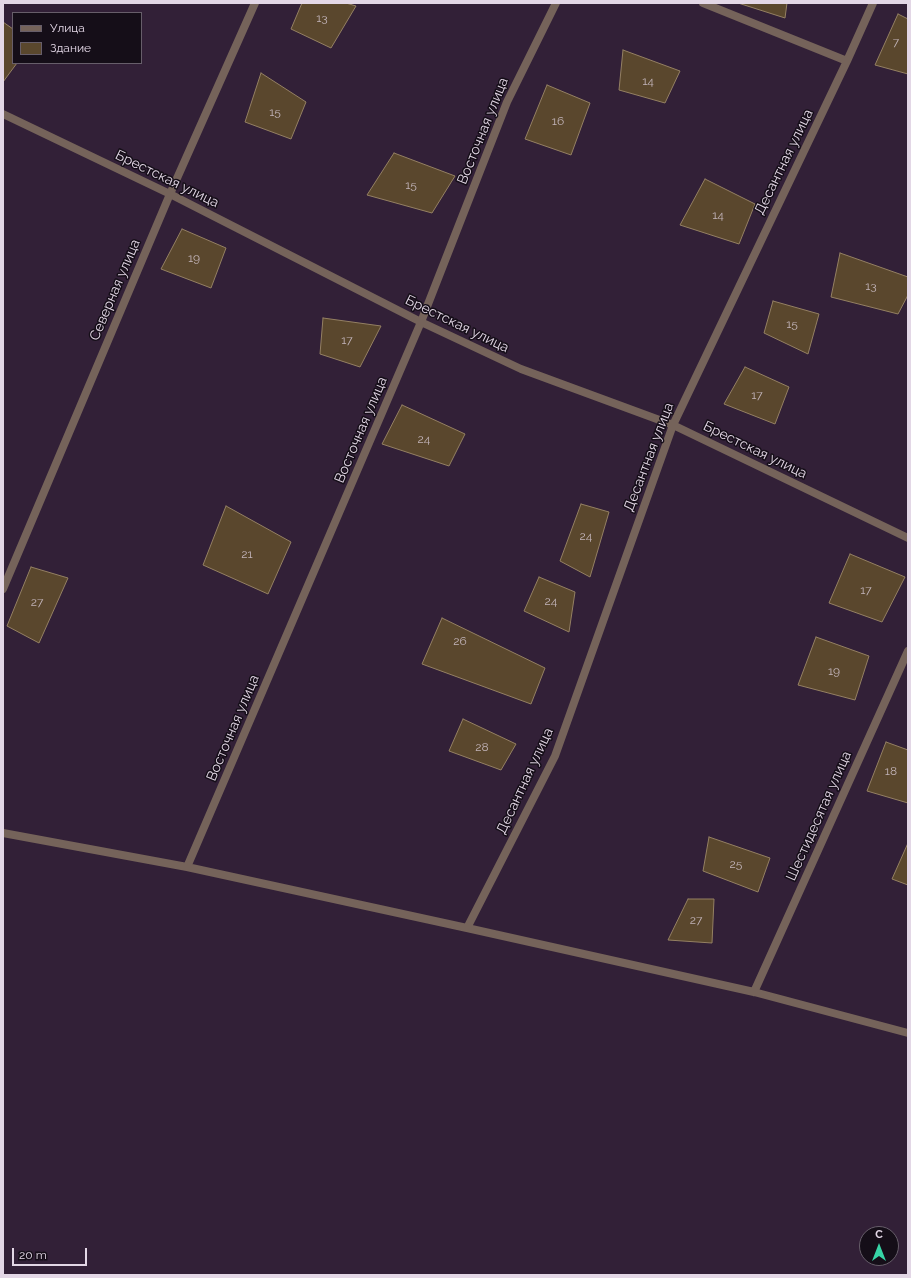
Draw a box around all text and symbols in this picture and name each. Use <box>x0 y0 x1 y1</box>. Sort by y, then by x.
house number: 13 <box>316 11 328 25</box>
legend <box>12 12 142 64</box>
text: Улица <box>50 21 85 35</box>
house number: 7 <box>893 35 899 49</box>
text: Здание <box>50 41 91 55</box>
house number: 14 <box>642 74 654 88</box>
street label: Восточная улица <box>454 75 512 187</box>
house number: 15 <box>269 105 281 119</box>
street label: Десантная улица <box>751 107 817 217</box>
house number: 16 <box>552 114 564 128</box>
street label: Брестская улица <box>112 147 222 211</box>
house number: 15 <box>405 178 417 192</box>
house number: 14 <box>712 208 724 222</box>
street label: Северная улица <box>86 237 144 343</box>
house number: 19 <box>188 251 200 265</box>
house number: 13 <box>865 279 877 293</box>
street label: Брестская улица <box>402 292 512 356</box>
house number: 15 <box>786 317 798 331</box>
house number: 17 <box>341 333 353 347</box>
street label: Восточная улица <box>331 374 391 486</box>
house number: 17 <box>751 388 763 402</box>
street label: Десантная улица <box>621 400 677 514</box>
street label: Брестская улица <box>700 418 810 482</box>
house number: 24 <box>418 432 430 446</box>
house number: 24 <box>580 529 592 543</box>
house number: 21 <box>241 547 253 561</box>
house number: 17 <box>860 583 872 597</box>
house number: 24 <box>545 594 557 608</box>
house number: 27 <box>31 595 43 609</box>
house number: 26 <box>453 634 467 648</box>
house number: 19 <box>828 664 840 678</box>
street label: Восточная улица <box>203 672 263 784</box>
street label: Десантная улица <box>493 725 557 837</box>
house number: 28 <box>475 740 489 754</box>
street label: Шестидесятая улица <box>783 749 855 883</box>
house number: 18 <box>885 764 897 778</box>
house number: 25 <box>730 857 742 871</box>
house number: 27 <box>690 913 702 927</box>
north arrow <box>859 1226 899 1266</box>
text: С <box>875 1228 883 1241</box>
scale bar <box>14 1240 89 1266</box>
text: 20 m <box>19 1248 47 1262</box>

